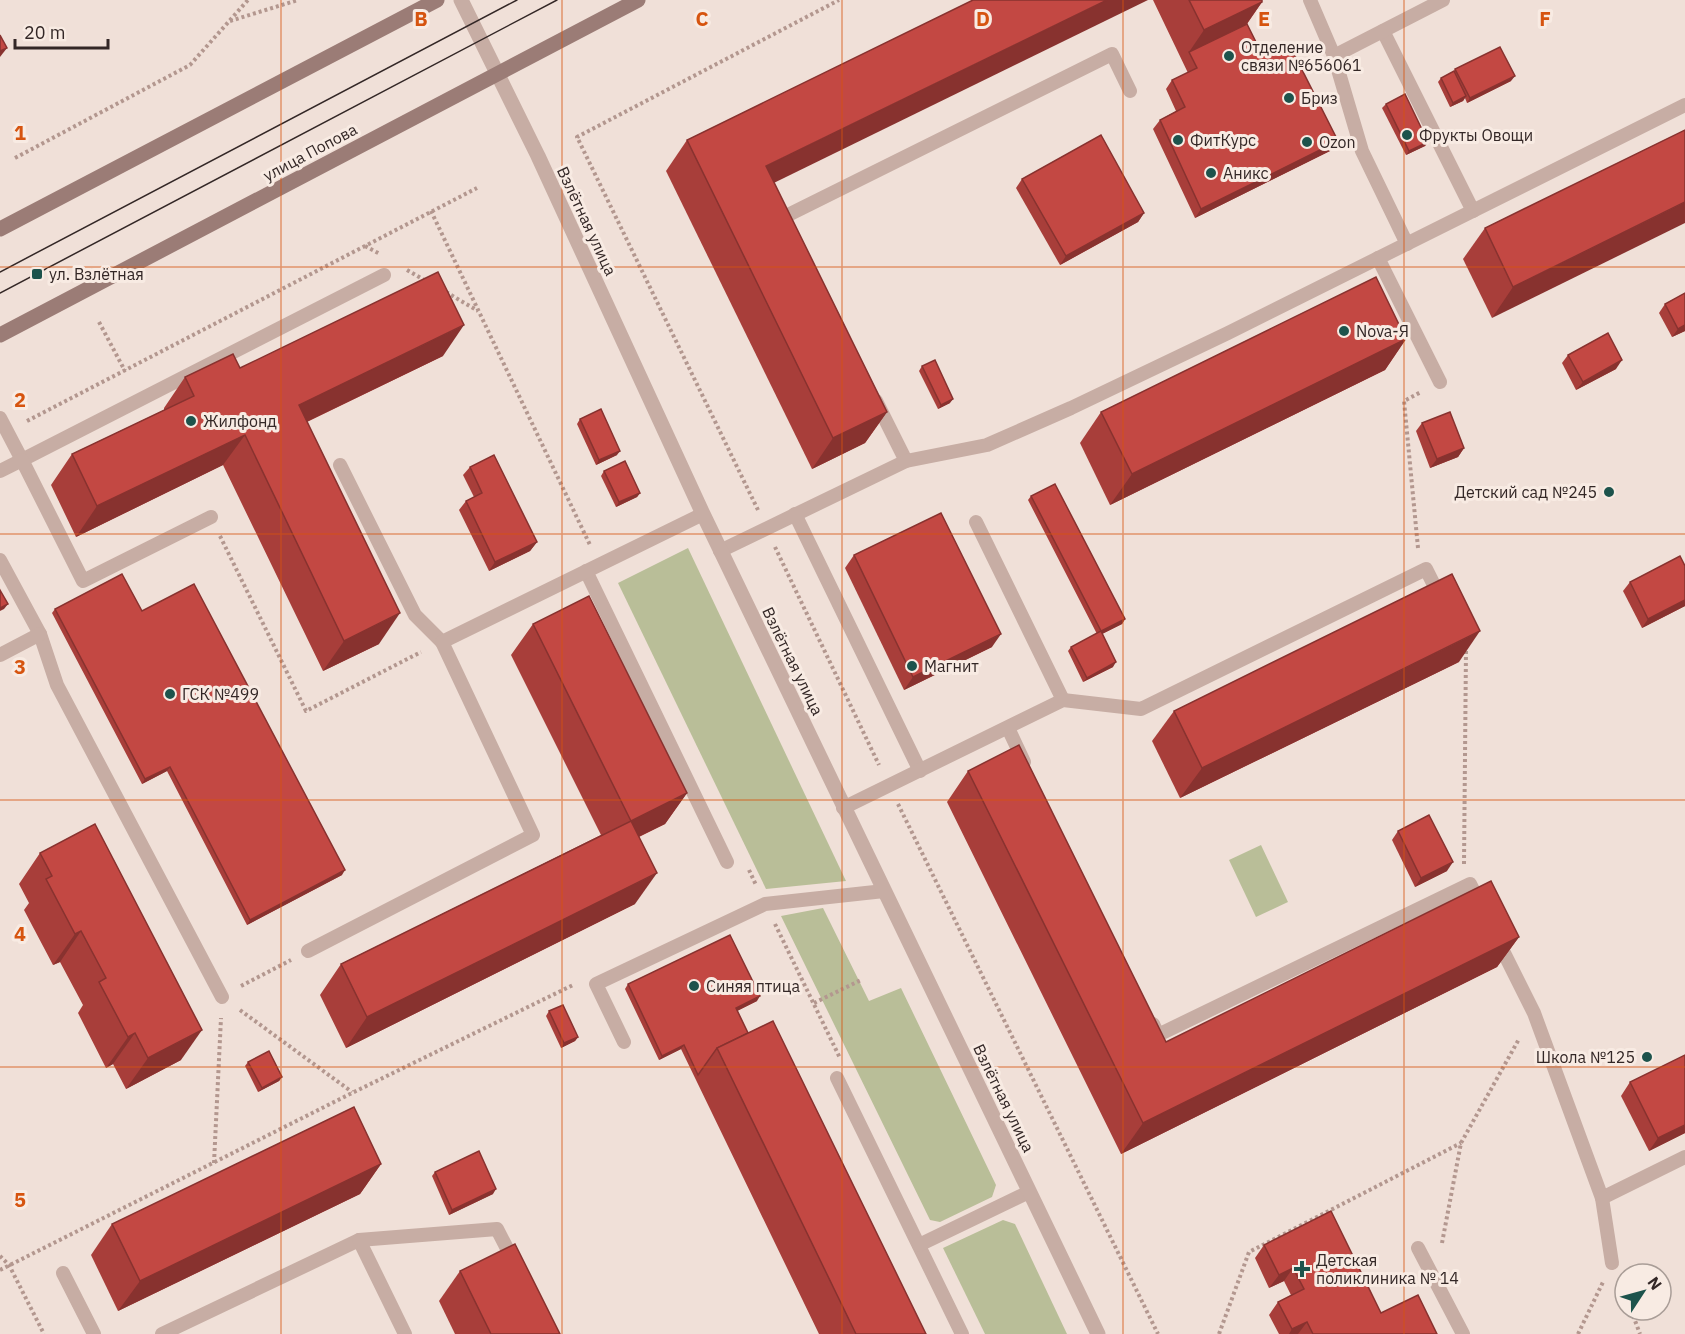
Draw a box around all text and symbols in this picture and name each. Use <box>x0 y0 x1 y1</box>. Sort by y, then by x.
text: B <box>414 5 428 32</box>
text: C <box>695 5 709 32</box>
text: D <box>976 5 990 32</box>
text: E <box>1258 5 1270 32</box>
text: F <box>1539 5 1551 32</box>
scale bar <box>15 12 108 50</box>
text: 20 m <box>24 21 66 44</box>
place label: Отделение связи №656061 <box>1241 37 1362 75</box>
marker: Отделение связи №656061 <box>1222 49 1236 63</box>
place label: Бриз <box>1301 88 1338 108</box>
marker: Бриз <box>1282 91 1296 105</box>
text: 1 <box>14 119 26 146</box>
street label: улица Попова <box>260 119 361 185</box>
place label: Фрукты Овощи <box>1419 125 1533 145</box>
marker: Фрукты Овощи <box>1400 128 1414 142</box>
place label: ФитКурс <box>1190 130 1256 150</box>
place label: Ozon <box>1319 132 1356 152</box>
marker: ФитКурс <box>1171 133 1185 147</box>
marker: Ozon <box>1300 135 1314 149</box>
street label: Взлётная улица <box>553 163 621 279</box>
place label: Аникс <box>1223 163 1269 183</box>
marker: Аникс <box>1204 166 1218 180</box>
place label: ул. Взлётная <box>49 264 144 284</box>
marker: ул. Взлётная <box>30 267 44 281</box>
place label: Nova-Я <box>1356 321 1409 341</box>
marker: Nova-Я <box>1337 324 1351 338</box>
text: 2 <box>14 386 26 413</box>
place label: Жилфонд <box>203 411 277 431</box>
marker: Жилфонд <box>184 414 198 428</box>
place label: Детский сад №245 <box>1455 482 1597 502</box>
marker: Детский сад №245 <box>1602 485 1616 499</box>
street label: Взлётная улица <box>758 604 828 719</box>
text: 3 <box>14 653 26 680</box>
place label: Магнит <box>924 656 979 676</box>
marker: Магнит <box>905 659 919 673</box>
place label: ГСК №499 <box>182 684 259 704</box>
marker: ГСК №499 <box>163 687 177 701</box>
text: 4 <box>14 920 26 947</box>
place label: Синяя птица <box>706 976 800 996</box>
marker: Синяя птица <box>687 979 701 993</box>
street label: Взлётная улица <box>969 1041 1039 1156</box>
place label: Школа №125 <box>1536 1047 1635 1067</box>
marker: Школа №125 <box>1640 1050 1654 1064</box>
text: 5 <box>14 1186 26 1213</box>
place label: Детская поликлиника № 14 <box>1316 1250 1459 1288</box>
marker: Детская поликлиника № 14 <box>1293 1260 1311 1278</box>
north arrow <box>1613 1262 1673 1322</box>
text: N <box>1644 1273 1667 1294</box>

